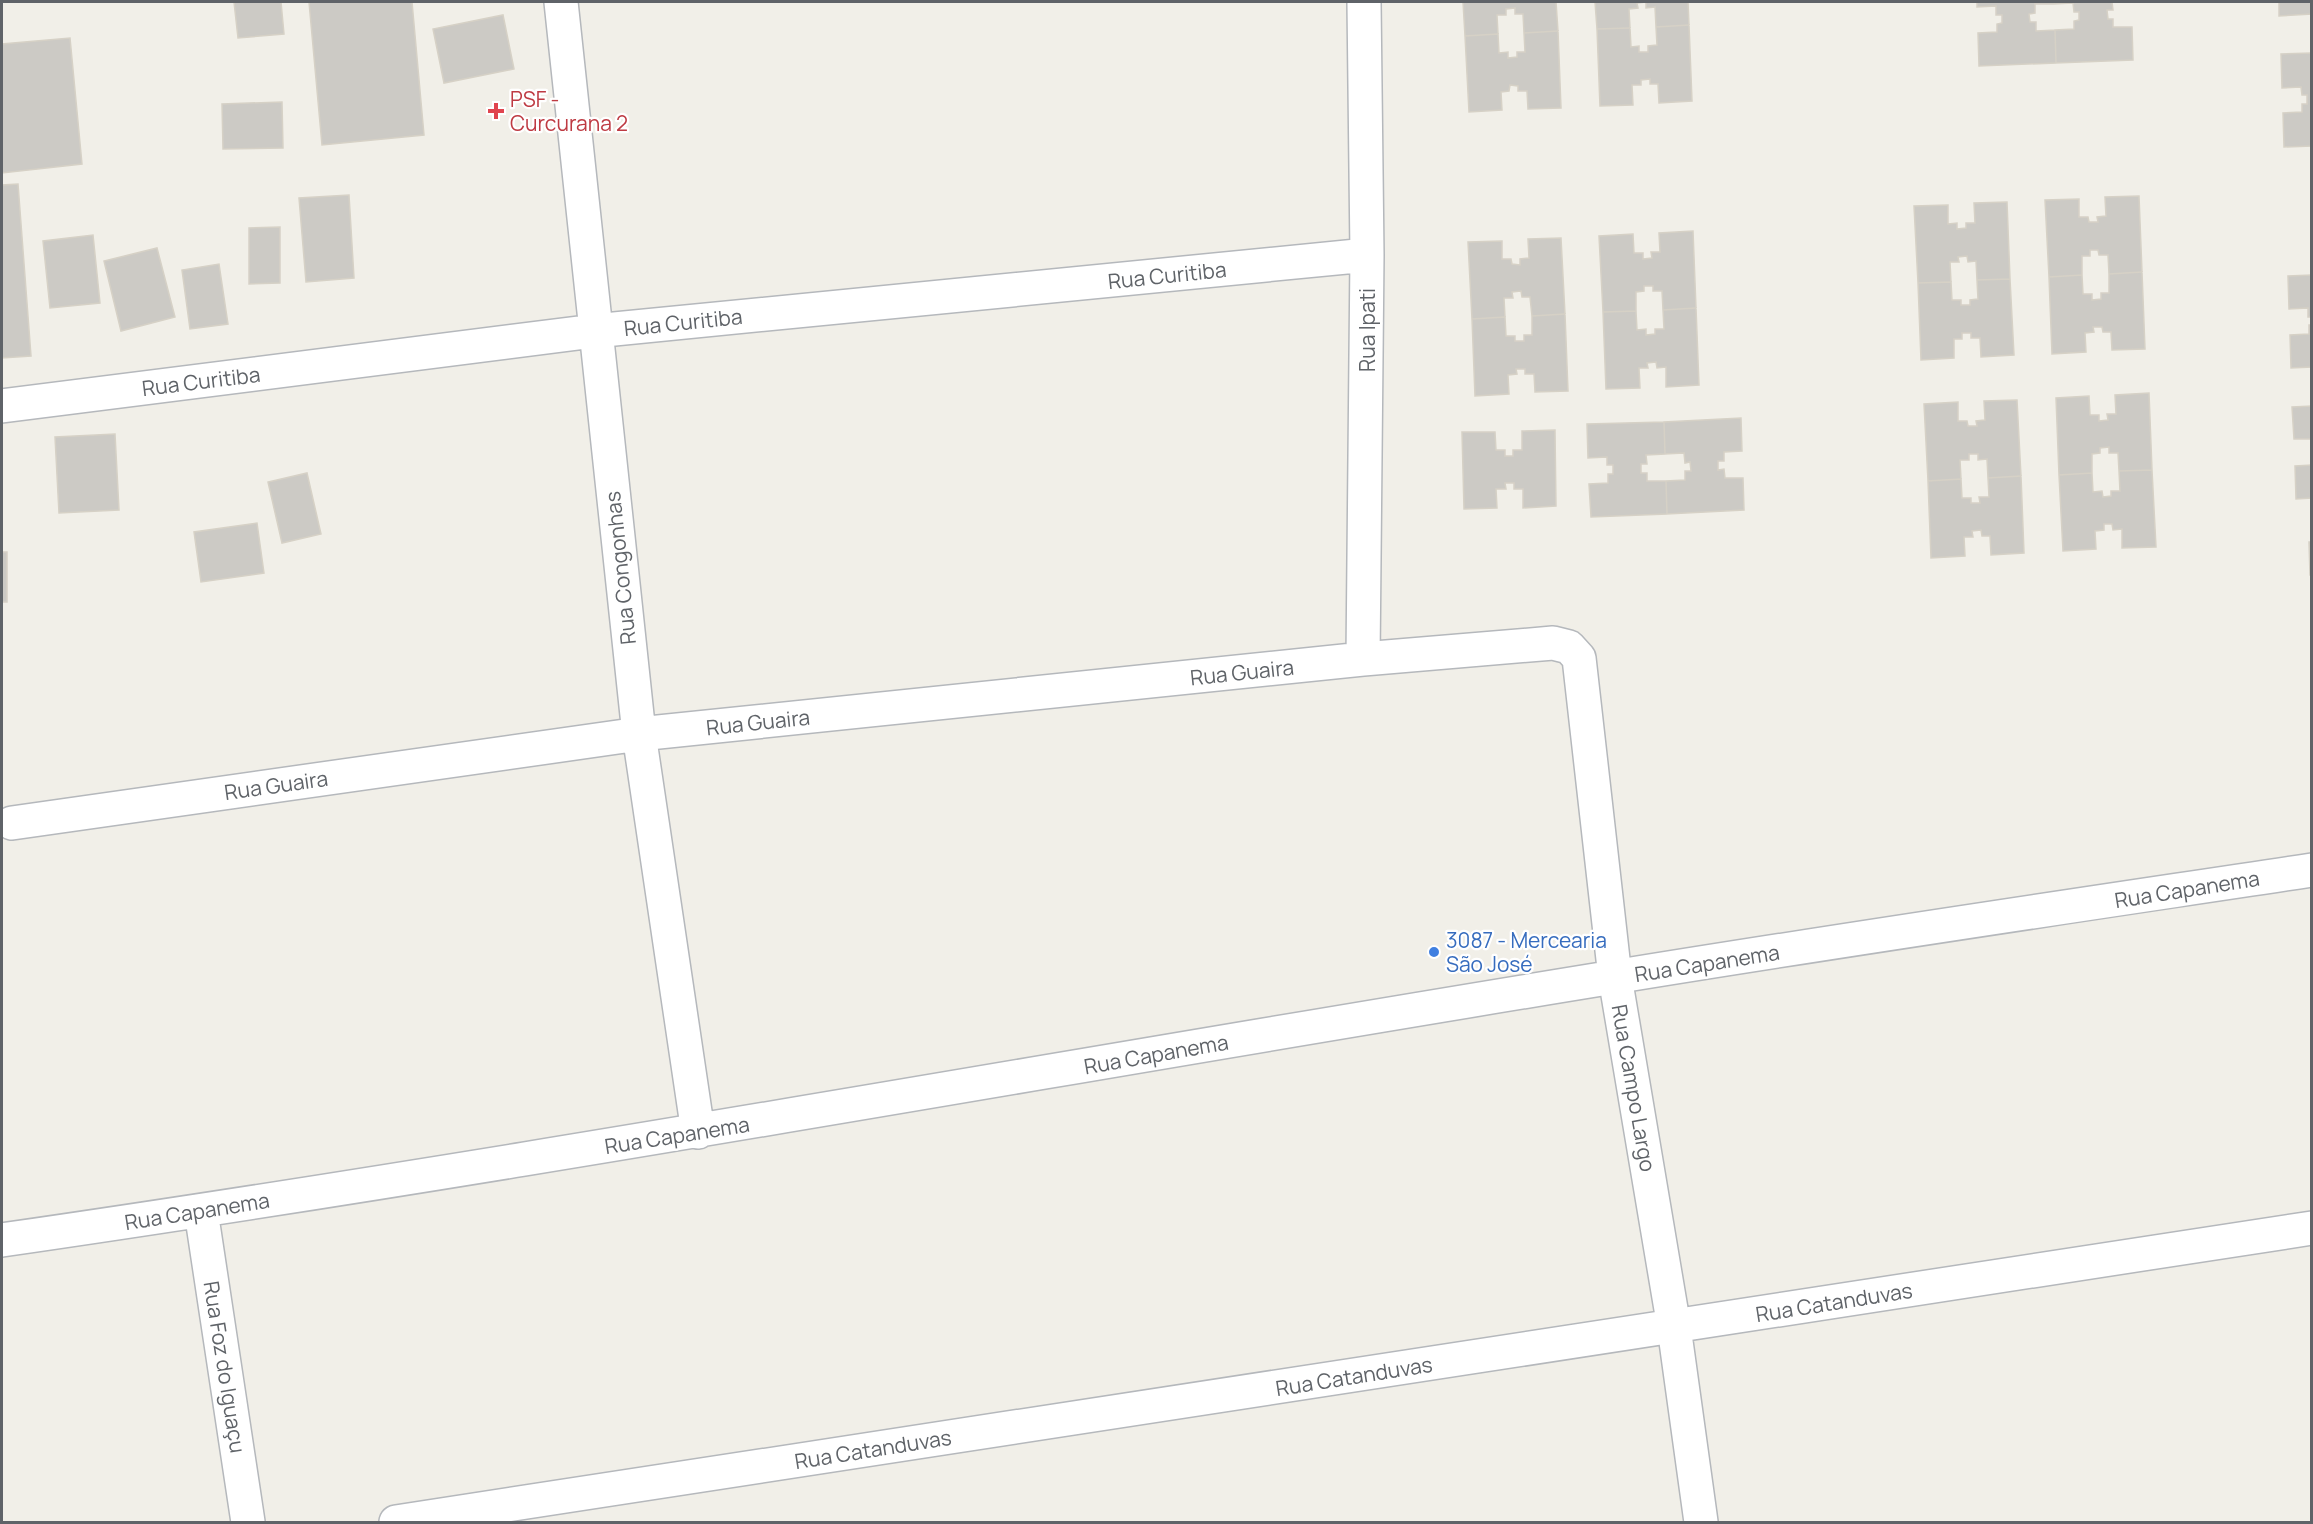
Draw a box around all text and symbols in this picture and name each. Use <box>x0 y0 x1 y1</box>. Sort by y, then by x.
place label: PSF - Curcurana 2 <box>510 85 628 137</box>
marker: PSF - Curcurana 2 <box>487 102 505 120</box>
street label: Rua Curitiba <box>1106 255 1228 295</box>
street label: Rua Ipati <box>1353 288 1381 372</box>
street label: Rua Curitiba <box>622 302 744 342</box>
street label: Rua Curitiba <box>140 360 262 402</box>
street label: Rua Congonhas <box>598 490 642 646</box>
street label: Rua Guaira <box>1189 653 1295 691</box>
street label: Rua Guaira <box>705 703 811 741</box>
street label: Rua Guaira <box>222 764 330 806</box>
street label: Rua Capanema <box>2113 864 2261 914</box>
place label: 3087 - Mercearia São José <box>1446 926 1607 978</box>
street label: Rua Capanema <box>1633 938 1781 988</box>
marker: 3087 - Mercearia São José <box>1427 945 1441 959</box>
street label: Rua Campo Largo <box>1605 1002 1663 1174</box>
street label: Rua Capanema <box>1082 1028 1230 1080</box>
street label: Rua Capanema <box>603 1110 751 1160</box>
street label: Rua Capanema <box>123 1186 271 1236</box>
street label: Rua Catanduvas <box>1754 1276 1914 1328</box>
street label: Rua Foz do Iguaçu <box>198 1279 252 1455</box>
street label: Rua Catanduvas <box>1274 1350 1434 1402</box>
street label: Rua Catanduvas <box>793 1423 953 1475</box>

